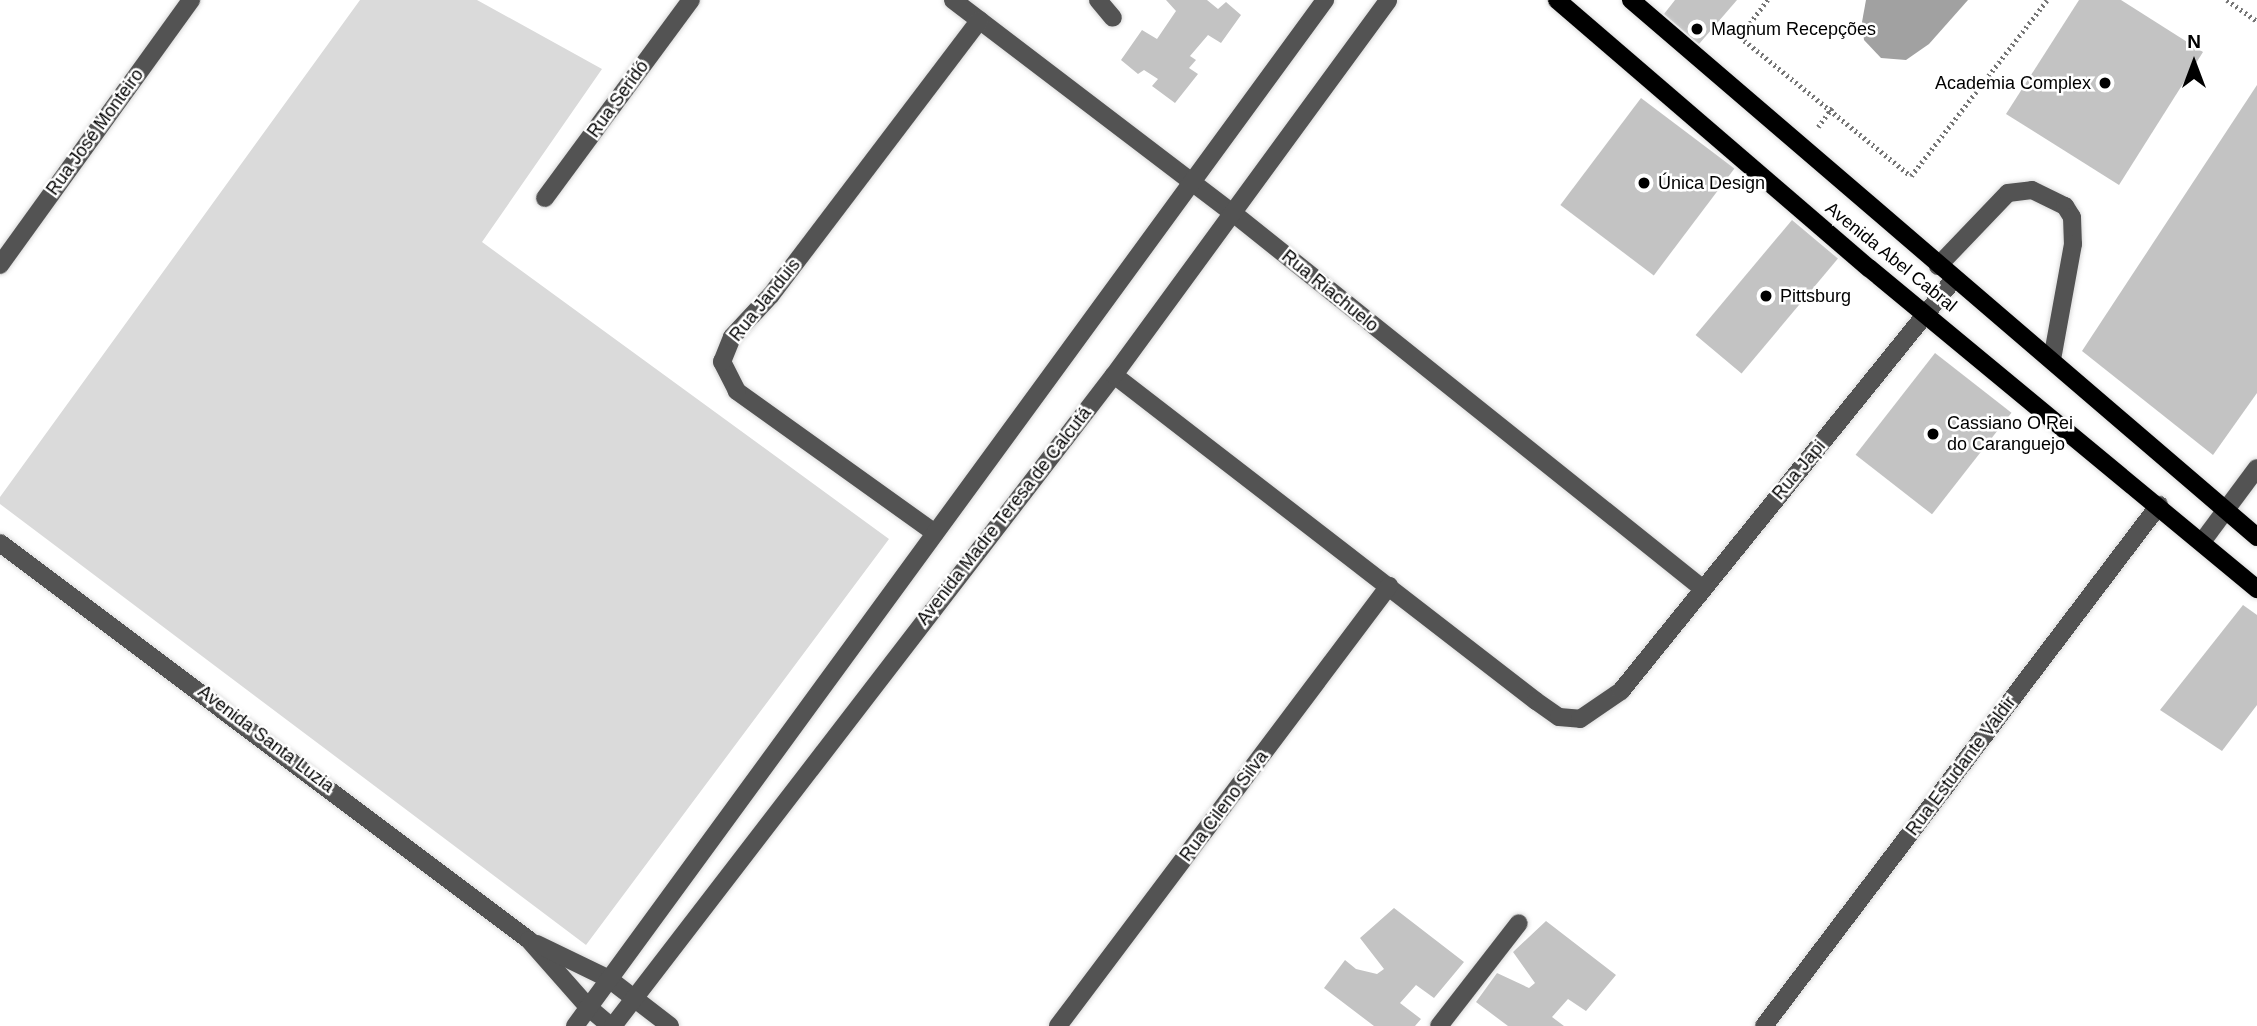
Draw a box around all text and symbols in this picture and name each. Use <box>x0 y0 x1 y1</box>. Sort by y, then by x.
place label: Magnum Recepções <box>1711 18 1876 40</box>
marker: Magnum Recepções <box>1689 21 1705 37</box>
north arrow <box>2159 28 2229 98</box>
text: N <box>2187 31 2201 52</box>
street label: Rua Seridó <box>583 56 653 142</box>
street label: Rua José Monteiro <box>42 65 148 199</box>
place label: Academia Complex <box>1935 72 2091 94</box>
marker: Academia Complex <box>2097 75 2113 91</box>
place label: Única Design <box>1658 172 1765 194</box>
marker: Única Design <box>1636 175 1652 191</box>
street label: Avenida Abel Cabral <box>1821 197 1961 317</box>
street label: Rua Riachuelo <box>1277 245 1383 337</box>
street label: Rua Janduis <box>725 254 805 346</box>
place label: Pittsburg <box>1780 285 1851 307</box>
marker: Pittsburg <box>1758 288 1774 304</box>
street label: Avenida Madre Teresa de Calcutá <box>912 403 1096 629</box>
place label: Cassiano O Rei do Caranguejo <box>1947 413 2073 456</box>
marker: Cassiano O Rei do Caranguejo <box>1925 426 1941 442</box>
street label: Rua Japi <box>1768 436 1830 504</box>
street label: Avenida Santa Luzia <box>194 681 338 797</box>
street label: Rua Estudante Valdir <box>1902 692 2020 840</box>
street label: Rua Cileno Silva <box>1175 746 1273 866</box>

